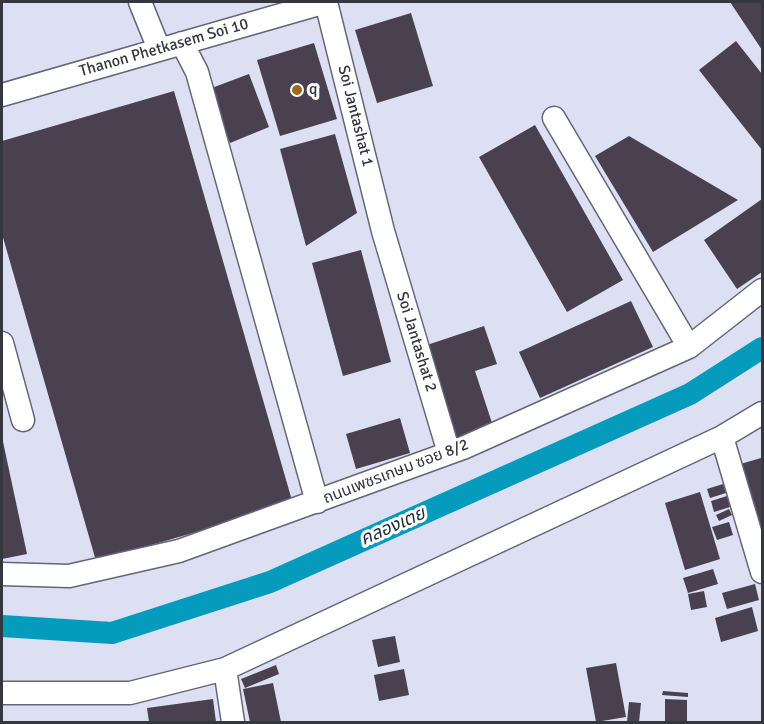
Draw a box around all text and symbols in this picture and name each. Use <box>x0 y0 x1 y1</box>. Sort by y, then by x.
street label: Thanon Phetkasem Soi 10 <box>77 15 251 81</box>
street label: Soi Jantashat 1 <box>333 63 377 169</box>
place label: q <box>309 80 317 100</box>
marker: q <box>290 83 304 97</box>
street label: Soi Jantashat 2 <box>392 290 440 394</box>
street label: ถนนเพชรเกษม ซอย 8/2 <box>320 435 472 509</box>
water label: คลองเตย <box>357 503 429 551</box>

